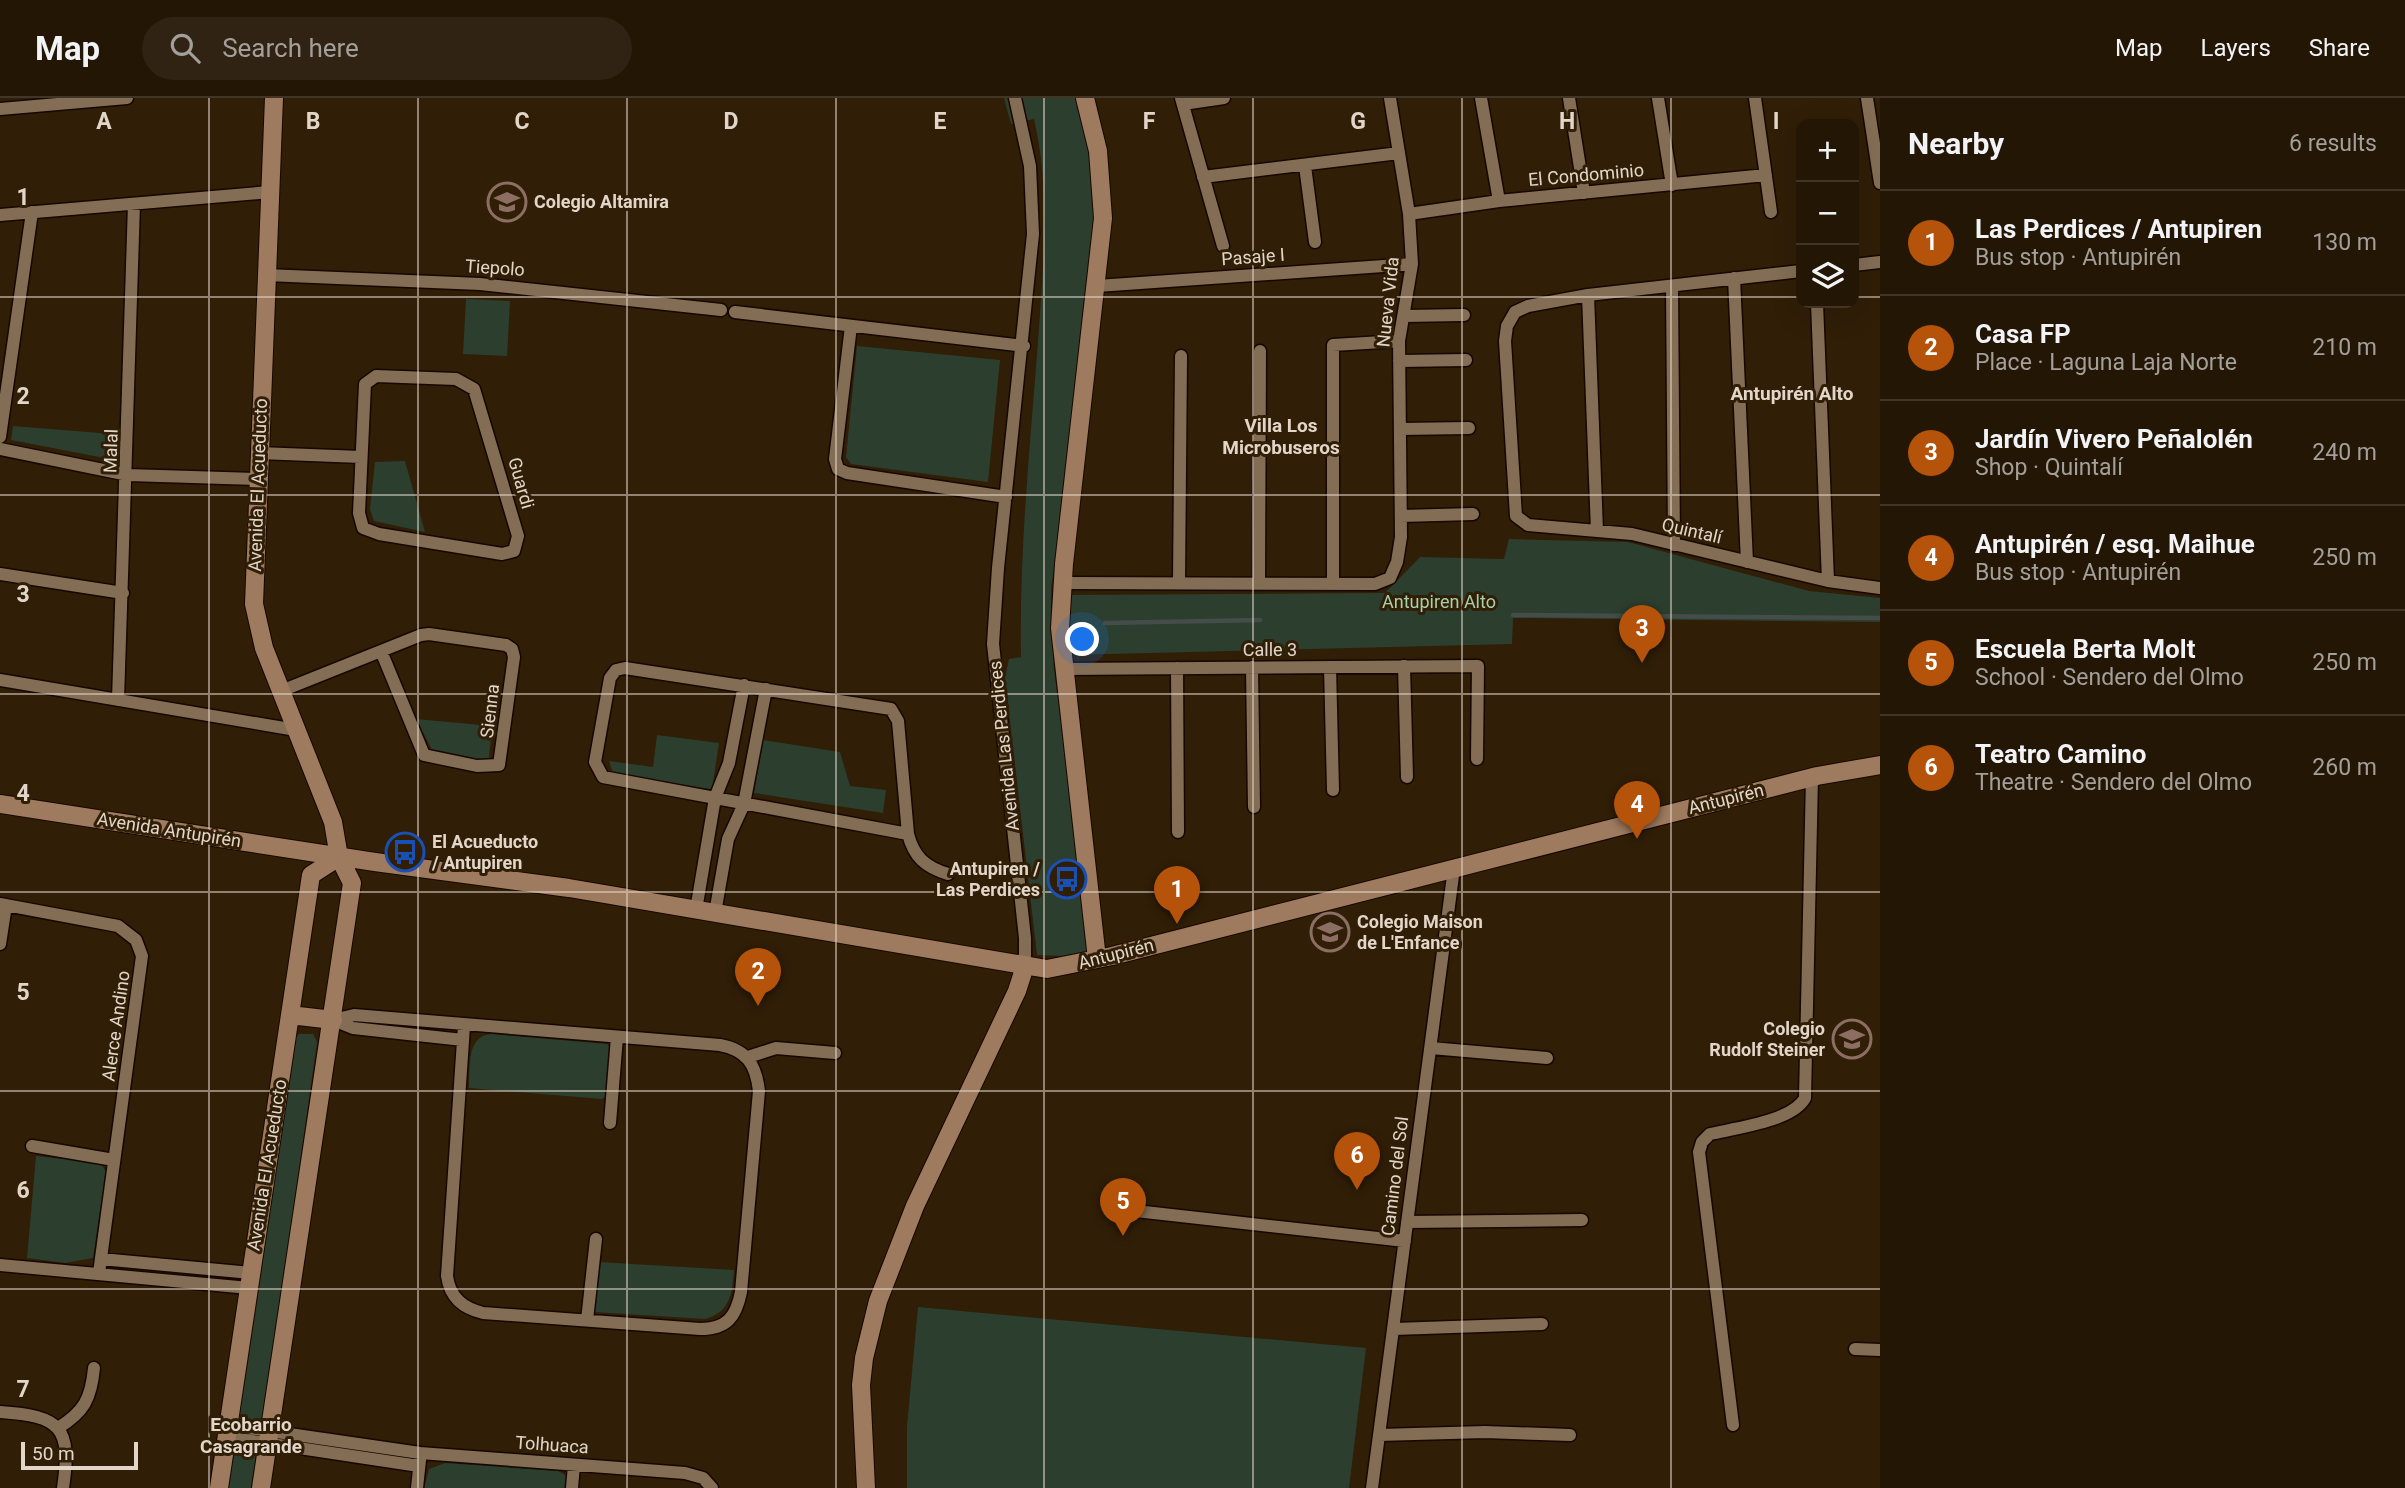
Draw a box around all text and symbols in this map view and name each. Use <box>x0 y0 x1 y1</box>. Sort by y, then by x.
search box <box>142 17 632 80</box>
text: Map <box>35 29 100 68</box>
icon: search <box>166 29 204 67</box>
text: Search here <box>222 33 359 63</box>
text: Map <box>2115 34 2163 62</box>
text: Layers <box>2201 34 2271 62</box>
text: Share <box>2309 34 2370 62</box>
text: A <box>96 108 112 135</box>
text: B <box>306 108 320 135</box>
text: C <box>514 108 530 135</box>
text: D <box>724 108 738 135</box>
text: E <box>934 108 947 135</box>
text: F <box>1143 108 1156 135</box>
text: G <box>1350 108 1366 135</box>
text: H <box>1559 108 1575 135</box>
text: I <box>1773 108 1779 135</box>
map controls <box>1796 119 1859 308</box>
button: + <box>1796 119 1859 182</box>
text: Nearby <box>1908 126 2004 161</box>
text: 6 results <box>2289 130 2377 157</box>
street label: El Condominio <box>1527 159 1645 190</box>
school or university icon: Colegio Altamira <box>486 181 528 223</box>
button: − <box>1796 182 1859 245</box>
text: 1 <box>16 184 30 211</box>
place label: Colegio Altamira <box>534 191 669 212</box>
text: Las Perdices / Antupiren <box>1975 214 2262 244</box>
text: 1 <box>1924 229 1938 256</box>
text: 130 m <box>2312 229 2377 256</box>
street label: Pasaje I <box>1221 244 1285 269</box>
text: Bus stop · Antupirén <box>1975 244 2181 271</box>
button: layers <box>1796 245 1859 308</box>
street label: Tiepolo <box>465 255 526 280</box>
street label: Nueva Vida <box>1372 256 1403 348</box>
text: Casa FP <box>1975 319 2071 349</box>
text: 2 <box>1924 334 1938 361</box>
text: 210 m <box>2312 334 2377 361</box>
text: Place · Laguna Laja Norte <box>1975 349 2237 376</box>
district label: Antupirén Alto <box>1730 382 1854 405</box>
text: 2 <box>16 383 30 410</box>
street label: Avenida El Acueducto <box>244 398 271 572</box>
district label: Villa Los Microbuseros <box>1222 414 1340 459</box>
text: Jardín Vivero Peñalolén <box>1975 424 2253 454</box>
street label: Malal <box>99 429 122 473</box>
text: 3 <box>1924 439 1938 466</box>
text: 240 m <box>2312 439 2377 466</box>
text: Shop · Quintalí <box>1975 454 2123 481</box>
street label: Guardi <box>504 455 539 511</box>
street label: Quintalí <box>1660 513 1725 548</box>
text: Antupirén / esq. Maihue <box>1975 529 2255 559</box>
text: 4 <box>1924 544 1938 571</box>
text: 250 m <box>2312 544 2377 571</box>
text: Bus stop · Antupirén <box>1975 559 2181 586</box>
text: 3 <box>16 581 30 608</box>
park label: Antupiren Alto <box>1382 591 1496 612</box>
pin: 3 <box>1619 605 1665 663</box>
your location <box>1065 622 1099 656</box>
text: Escuela Berta Molt <box>1975 634 2195 664</box>
street label: Calle 3 <box>1243 639 1297 660</box>
text: 5 <box>1924 649 1938 676</box>
text: 250 m <box>2312 649 2377 676</box>
street label: Avenida Las Perdices <box>984 660 1023 832</box>
text: School · Sendero del Olmo <box>1975 664 2244 691</box>
street label: Sienna <box>476 683 503 739</box>
text: Teatro Camino <box>1975 739 2147 769</box>
text: 6 <box>1924 754 1938 781</box>
text: 260 m <box>2312 754 2377 781</box>
text: Theatre · Sendero del Olmo <box>1975 769 2252 796</box>
street label: Antupirén <box>1686 779 1766 818</box>
text: 4 <box>16 780 30 807</box>
pin: 4 <box>1614 781 1660 839</box>
street label: Avenida Antupirén <box>96 808 243 851</box>
bus stop icon: El Acueducto / Antupiren <box>384 831 426 873</box>
place label: El Acueducto / Antupiren <box>431 831 538 873</box>
place label: Antupiren / Las Perdices <box>936 858 1040 900</box>
bus stop icon: Antupiren / Las Perdices <box>1046 858 1088 900</box>
pin: 1 <box>1154 866 1200 924</box>
school or university icon: Colegio Maison de L'Enfance <box>1309 911 1351 953</box>
place label: Colegio Maison de L'Enfance <box>1357 911 1483 953</box>
street label: Antupirén <box>1076 934 1156 973</box>
pin: 2 <box>735 948 781 1006</box>
street label: Alerce Andino <box>97 969 134 1083</box>
text: 5 <box>16 979 30 1006</box>
place label: Colegio Rudolf Steiner <box>1709 1018 1825 1060</box>
school or university icon: Colegio Rudolf Steiner <box>1831 1018 1873 1060</box>
street label: Avenida El Acueducto <box>243 1078 290 1252</box>
street label: Camino del Sol <box>1377 1115 1412 1237</box>
pin: 6 <box>1334 1132 1380 1190</box>
text: 6 <box>16 1177 30 1204</box>
pin: 5 <box>1100 1178 1146 1236</box>
text: 7 <box>16 1376 30 1403</box>
district label: Ecobarrio Casagrande <box>200 1413 302 1458</box>
street label: Tolhuaca <box>515 1431 589 1458</box>
scale bar <box>21 1439 138 1471</box>
text: 50 m <box>32 1442 75 1465</box>

